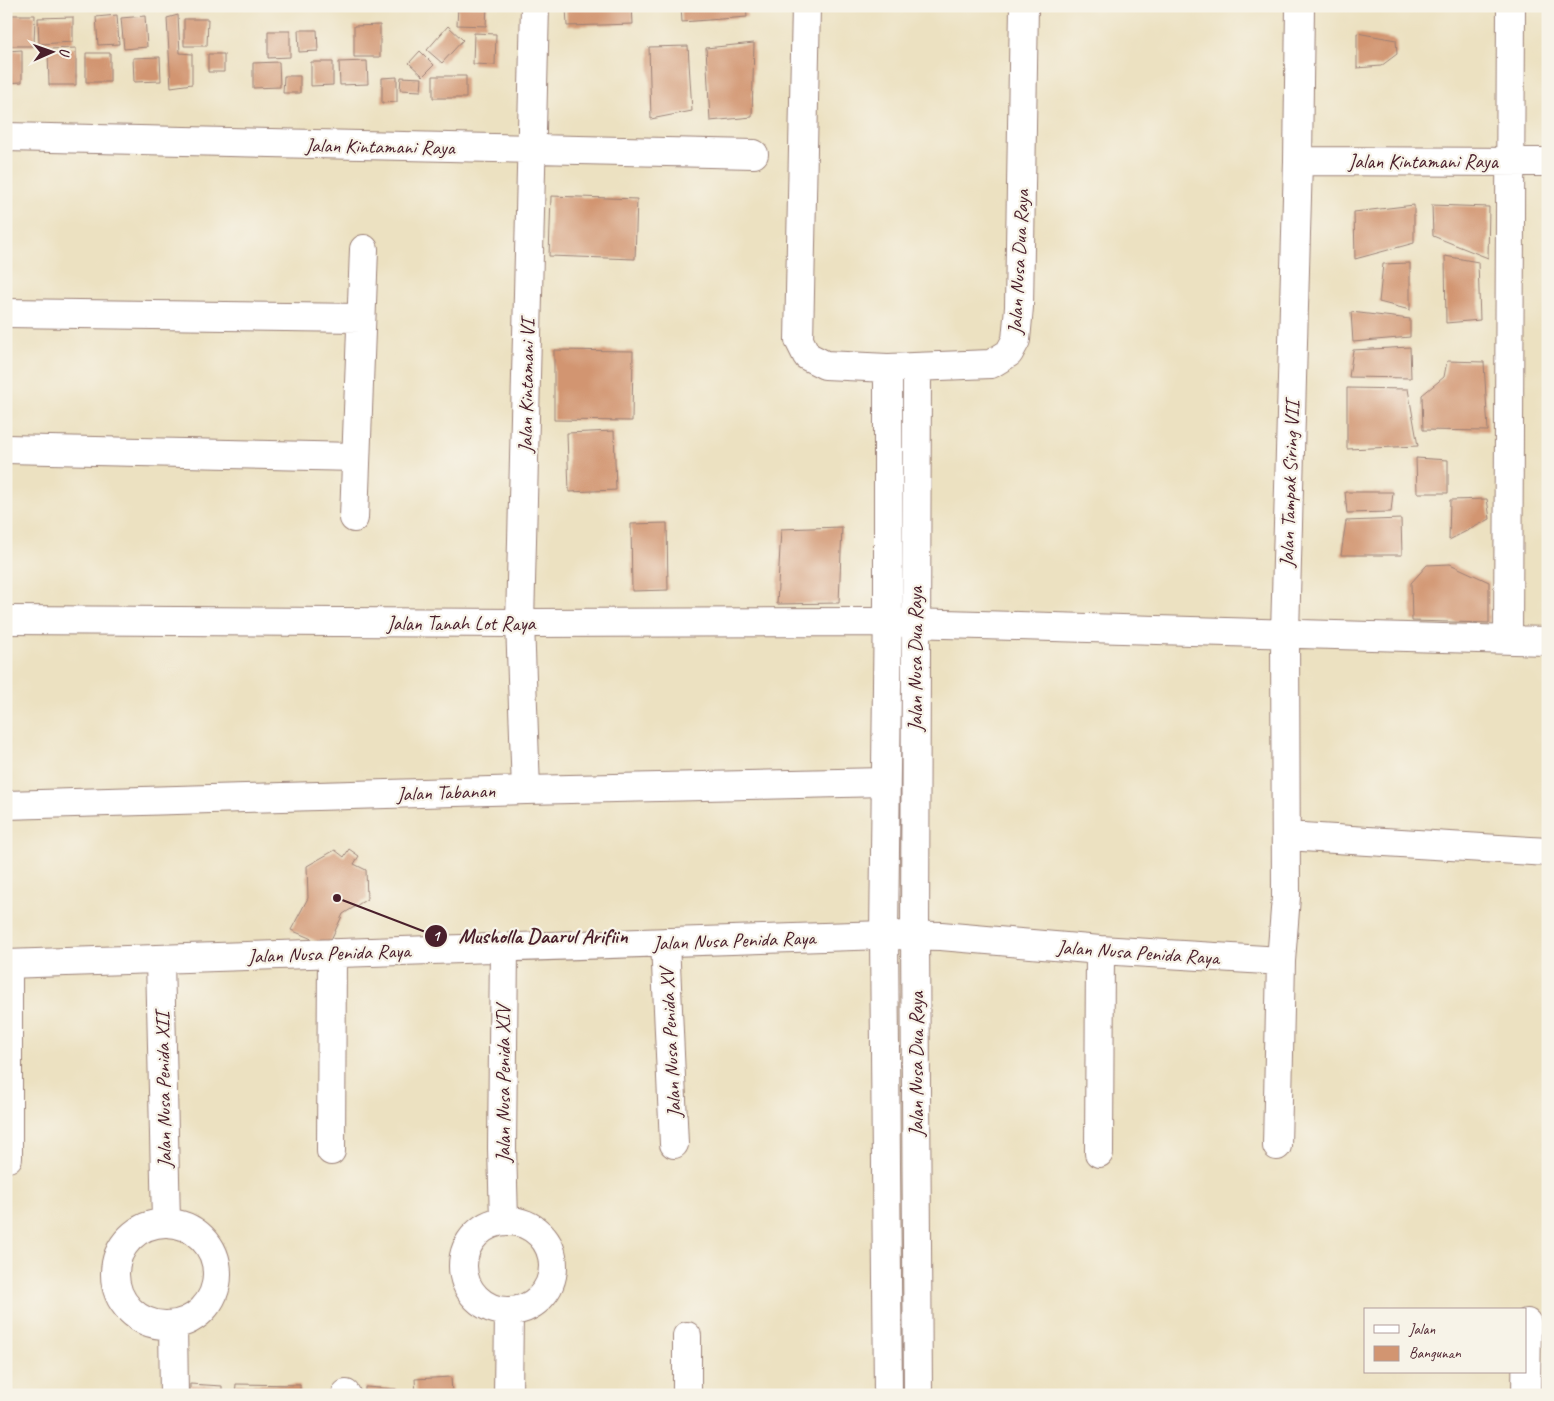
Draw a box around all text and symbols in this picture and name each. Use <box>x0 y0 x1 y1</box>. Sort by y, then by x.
north arrow <box>28 28 78 78</box>
text: U <box>56 48 73 58</box>
street label: Jalan Kintamani Raya <box>304 133 457 160</box>
street label: Jalan Kintamani Raya <box>1347 149 1500 174</box>
street label: Jalan Nusa Dua Raya <box>1002 187 1035 336</box>
street label: Jalan Kintamani VI <box>513 314 540 454</box>
street label: Jalan Tampak Siring VII <box>1274 396 1305 569</box>
street label: Jalan Nusa Dua Raya <box>903 585 928 732</box>
street label: Jalan Tanah Lot Raya <box>386 611 536 636</box>
street label: Jalan Tabanan <box>395 778 497 807</box>
callout: Musholla Daarul Arifiin <box>423 918 637 954</box>
text: Musholla Daarul Arifiin <box>458 923 628 949</box>
street label: Jalan Nusa Penida Raya <box>651 925 817 956</box>
text: 1 <box>433 927 442 946</box>
street label: Jalan Nusa Penida Raya <box>1055 934 1222 971</box>
street label: Jalan Nusa Penida Raya <box>246 938 412 969</box>
street label: Jalan Nusa Penida XV <box>654 964 687 1119</box>
street label: Jalan Nusa Dua Raya <box>904 990 929 1137</box>
street label: Jalan Nusa Penida XIV <box>491 1001 516 1164</box>
street label: Jalan Nusa Penida XII <box>150 1008 177 1169</box>
legend <box>1364 1308 1526 1374</box>
text: Jalan <box>1408 1320 1436 1339</box>
text: Bangunan <box>1409 1344 1462 1363</box>

